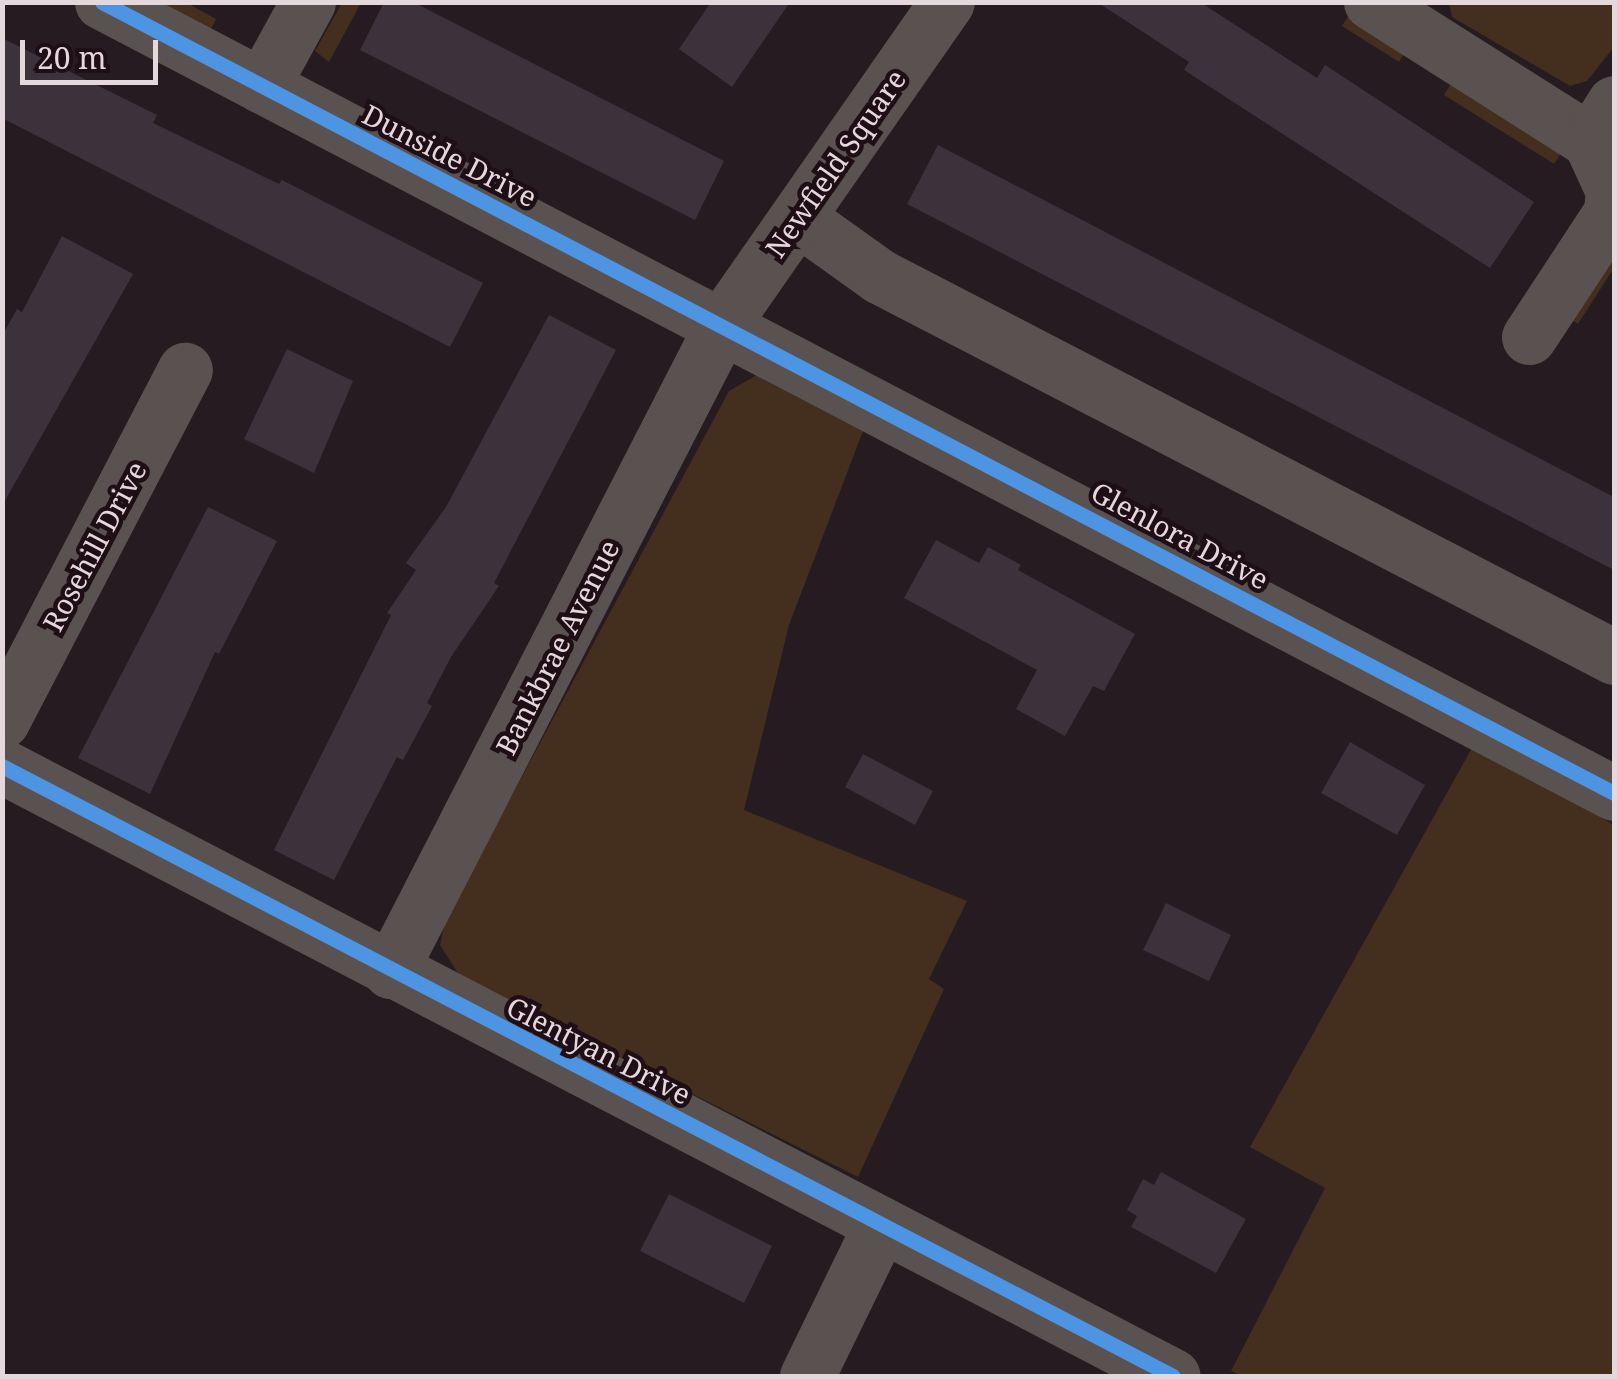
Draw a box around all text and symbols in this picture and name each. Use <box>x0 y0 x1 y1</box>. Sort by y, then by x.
scale bar <box>25 20 162 82</box>
text: 20 m <box>37 37 107 78</box>
street label: Newfield Square <box>758 63 912 263</box>
street label: Dunside Drive <box>357 97 543 213</box>
street label: Rosehill Drive <box>35 455 153 637</box>
street label: Glenlora Drive <box>1086 474 1274 596</box>
street label: Bankbrae Avenue <box>488 534 626 760</box>
street label: Glentyan Drive <box>501 989 697 1111</box>

